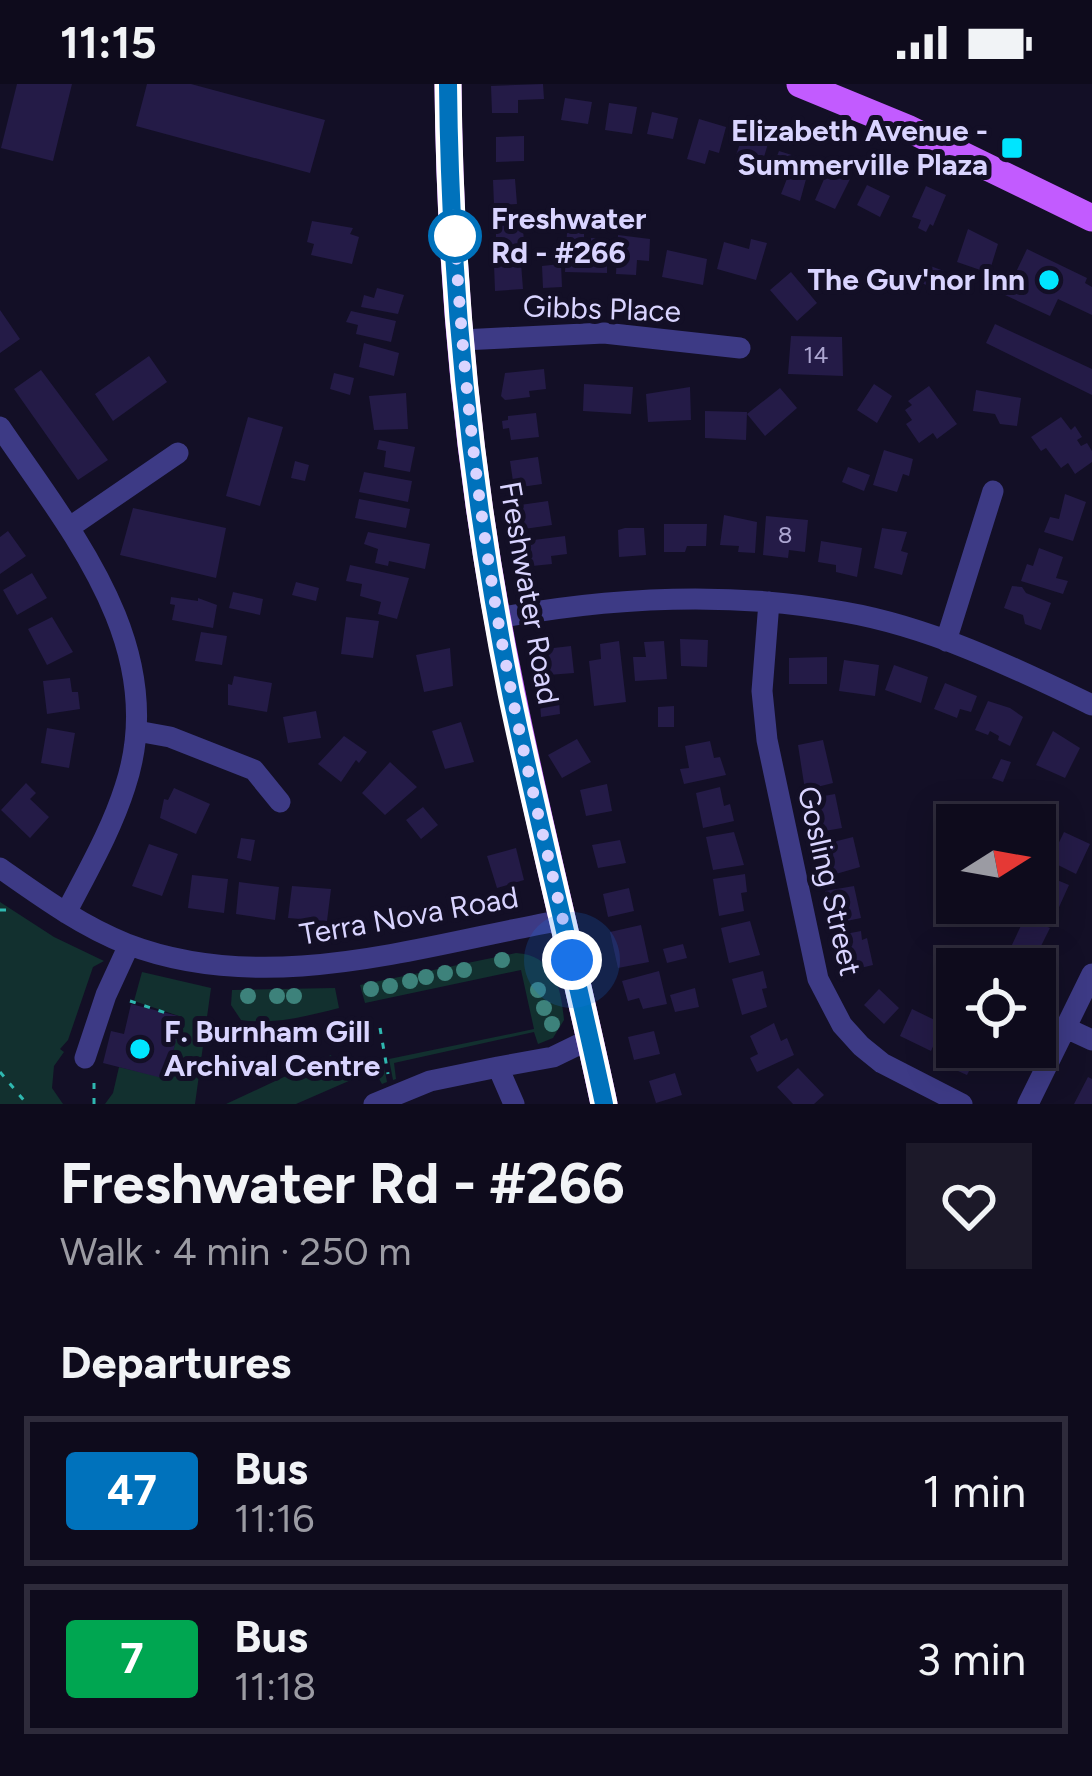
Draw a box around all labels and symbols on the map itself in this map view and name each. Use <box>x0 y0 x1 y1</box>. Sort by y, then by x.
place label: Elizabeth Avenue - Summerville Plaza <box>731 112 988 183</box>
marker: Elizabeth Avenue - Summerville Plaza <box>999 135 1025 161</box>
place label: Freshwater Rd - #266 <box>491 200 646 271</box>
marker: Freshwater Rd - #266 <box>430 211 480 261</box>
place label: The Guv'nor Inn <box>808 261 1025 298</box>
marker: The Guv'nor Inn <box>1036 267 1062 293</box>
street label: Gibbs Place <box>522 287 682 330</box>
house number: 14 <box>804 340 828 369</box>
street label: Freshwater Road <box>492 479 567 707</box>
house number: 8 <box>778 520 792 549</box>
street label: Gosling Street <box>790 782 869 979</box>
north arrow <box>936 804 1056 924</box>
street label: Terra Nova Road <box>297 878 521 953</box>
your location <box>542 930 602 990</box>
place label: F. Burnham Gill Archival Centre <box>164 1013 381 1084</box>
marker: F. Burnham Gill Archival Centre <box>127 1036 153 1062</box>

